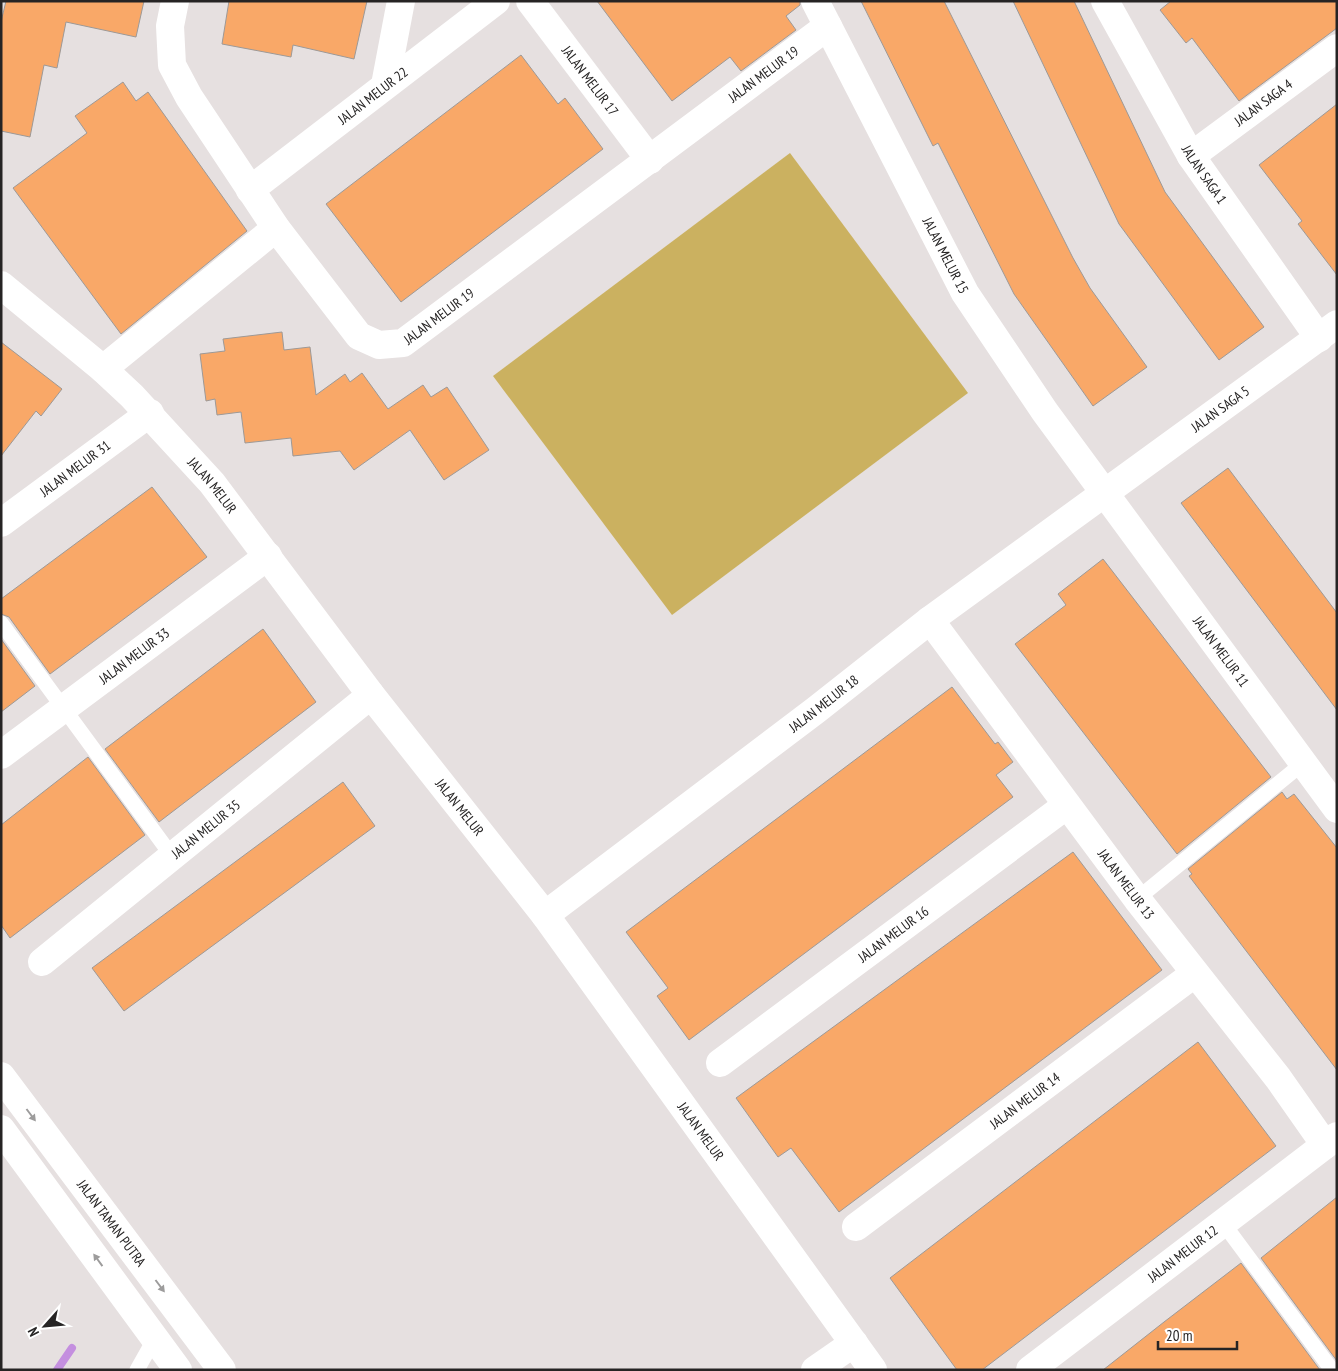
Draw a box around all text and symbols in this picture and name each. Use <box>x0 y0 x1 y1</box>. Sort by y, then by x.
street label: JALAN MELUR 17 <box>557 41 623 120</box>
street label: JALAN MELUR 19 <box>724 42 802 107</box>
street label: JALAN MELUR 22 <box>334 63 411 129</box>
street label: JALAN SAGA 4 <box>1230 75 1296 130</box>
street label: JALAN SAGA 1 <box>1177 141 1231 207</box>
street label: JALAN MELUR 15 <box>918 213 973 297</box>
street label: JALAN MELUR 19 <box>399 284 478 349</box>
street label: JALAN SAGA 5 <box>1187 382 1253 437</box>
street label: JALAN MELUR 31 <box>35 436 114 501</box>
street label: JALAN MELUR <box>183 453 241 517</box>
street label: JALAN MELUR 11 <box>1189 612 1253 690</box>
street label: JALAN MELUR 33 <box>94 624 173 689</box>
street label: JALAN MELUR 18 <box>785 671 862 737</box>
street label: JALAN MELUR <box>431 774 488 840</box>
street label: JALAN MELUR 35 <box>167 796 244 863</box>
street label: JALAN MELUR 13 <box>1093 845 1158 923</box>
street label: JALAN MELUR 16 <box>854 902 932 967</box>
street label: JALAN MELUR 14 <box>985 1068 1064 1133</box>
street label: JALAN MELUR <box>673 1098 728 1164</box>
one-way arrow <box>25 1108 36 1121</box>
street label: JALAN TAMAN PUTRA <box>73 1175 150 1270</box>
street label: JALAN MELUR 12 <box>1143 1221 1221 1287</box>
one-way arrow <box>92 1254 103 1267</box>
one-way arrow <box>155 1279 165 1293</box>
north arrow <box>20 1301 70 1351</box>
scale bar <box>1158 1318 1237 1350</box>
text: N <box>24 1324 43 1339</box>
text: 20 m <box>1166 1326 1192 1345</box>

